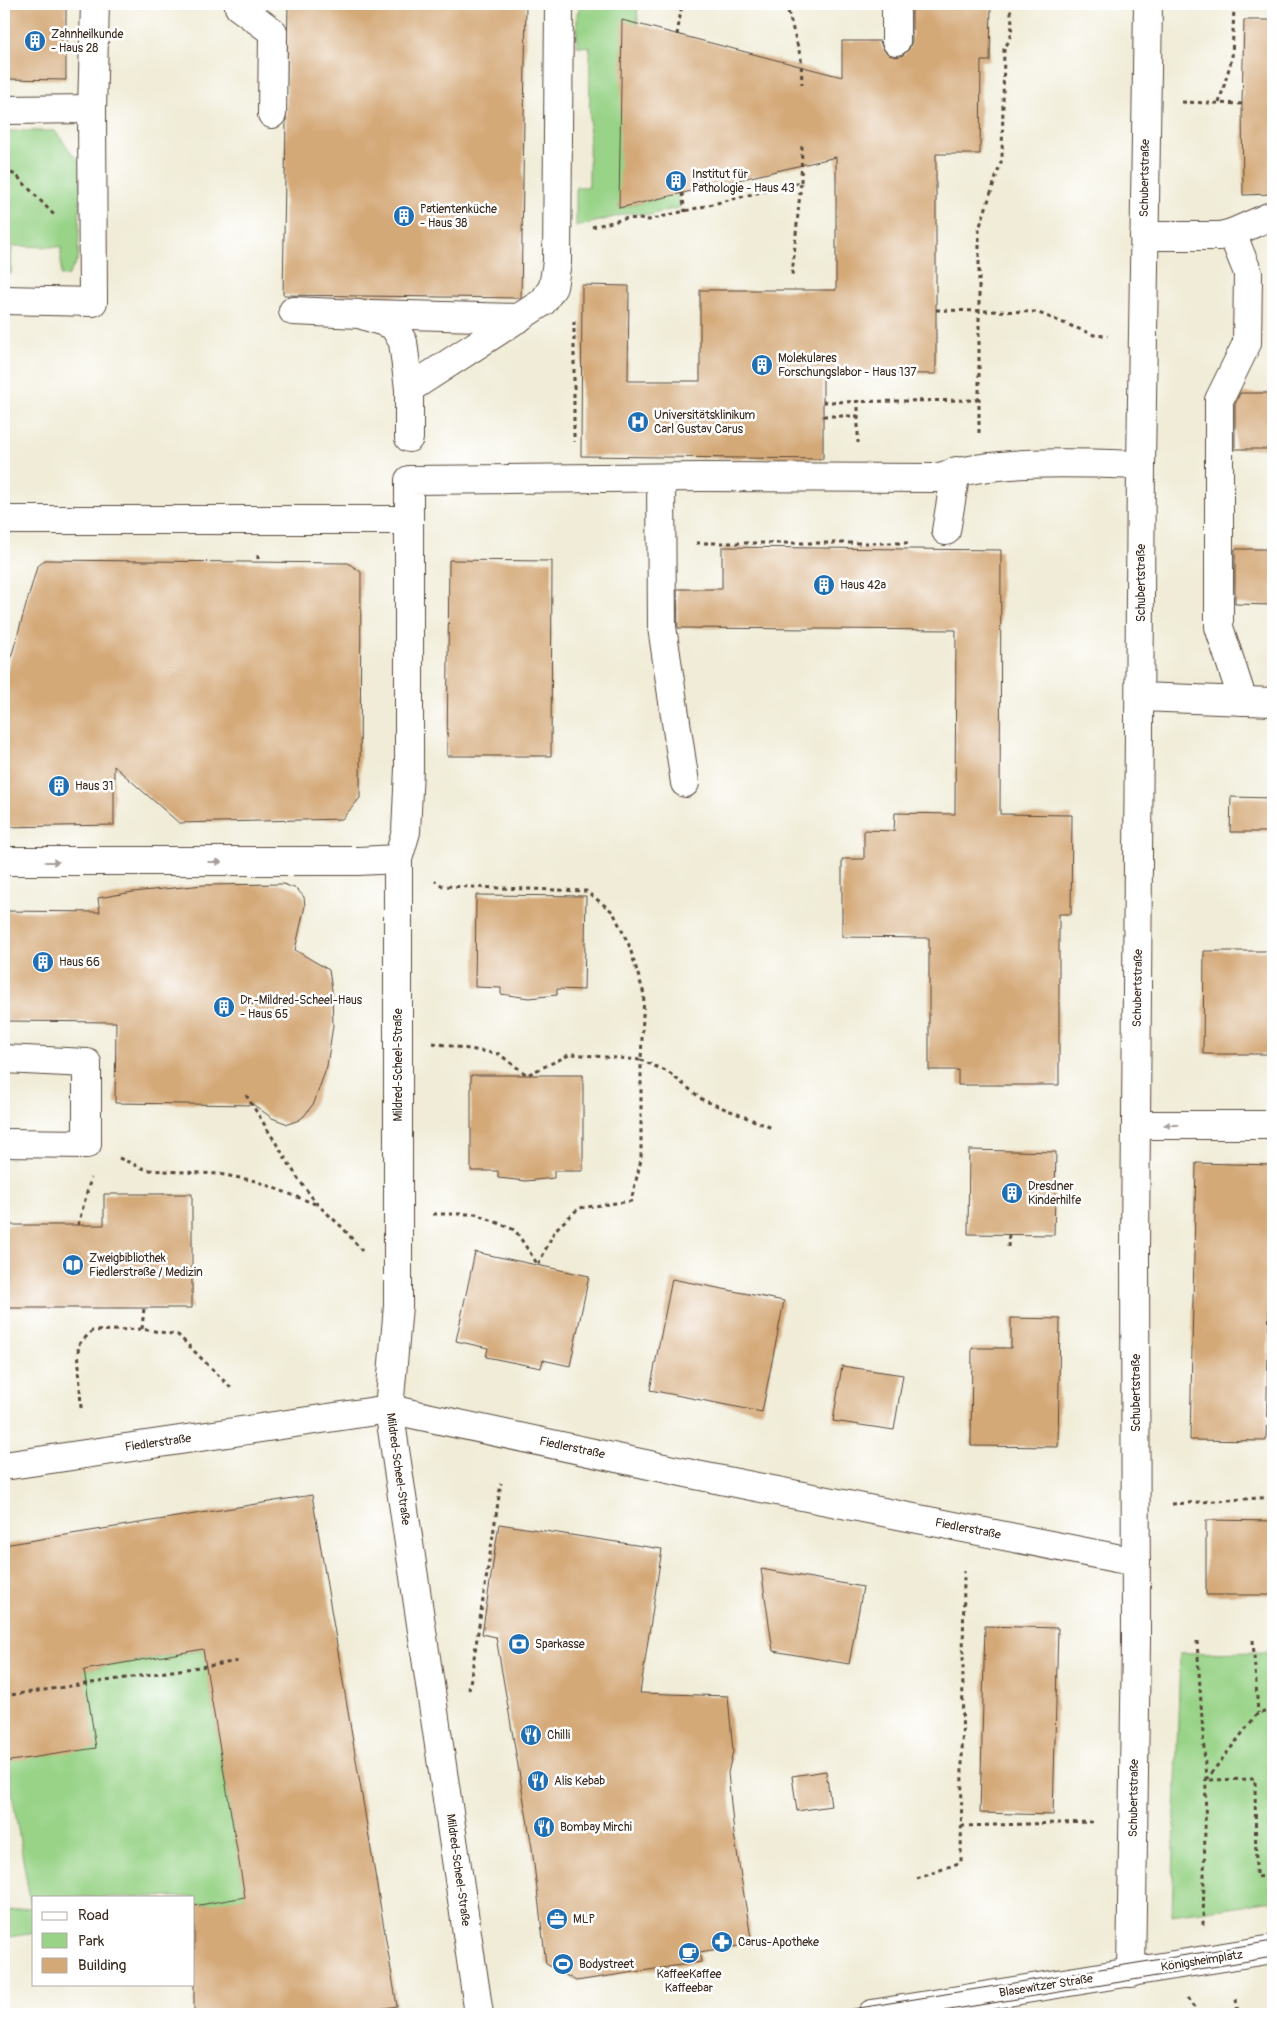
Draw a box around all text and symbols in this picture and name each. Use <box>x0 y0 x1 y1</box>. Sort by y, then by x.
place label: Zahnheilkunde - Haus 28 <box>51 27 124 56</box>
building icon: Zahnheilkunde - Haus 28 <box>23 29 47 53</box>
street label: Schubertstraße <box>1137 139 1153 217</box>
place label: Institut für Pathologie - Haus 43 <box>692 167 795 196</box>
building icon: Institut für Pathologie - Haus 43 <box>664 169 688 193</box>
place label: Patientenküche - Haus 38 <box>420 202 497 231</box>
building icon: Patientenküche - Haus 38 <box>392 204 416 228</box>
place label: Molekulares Forschungslabor - Haus 137 <box>778 351 917 380</box>
building icon: Molekulares Forschungslabor - Haus 137 <box>750 353 774 377</box>
place label: Universitätsklinikum Carl Gustav Carus <box>654 408 756 437</box>
hospital icon: Universitätsklinikum Carl Gustav Carus <box>626 410 650 434</box>
street label: Schubertstraße <box>1134 544 1149 622</box>
building icon: Haus 42a <box>812 573 836 597</box>
place label: Haus 42a <box>840 578 887 593</box>
building icon: Haus 31 <box>47 774 71 798</box>
place label: Haus 31 <box>75 779 113 794</box>
one-way arrow <box>45 858 61 866</box>
one-way arrow <box>207 858 223 866</box>
street label: Schubertstraße <box>1130 949 1146 1027</box>
building icon: Haus 66 <box>31 950 55 974</box>
place label: Haus 66 <box>59 955 100 970</box>
place label: Dr.-Mildred-Scheel-Haus - Haus 65 <box>240 993 363 1022</box>
building icon: Dr.-Mildred-Scheel-Haus - Haus 65 <box>212 995 236 1019</box>
street label: Mildred-Scheel-Straße <box>391 1008 406 1122</box>
one-way arrow <box>1163 1121 1179 1129</box>
place label: Dresdner Kinderhilfe <box>1028 1179 1081 1208</box>
building icon: Dresdner Kinderhilfe <box>1000 1181 1024 1205</box>
place label: Zweigbibliothek Fiedlerstraße / Medizin <box>89 1251 203 1280</box>
library icon: Zweigbibliothek Fiedlerstraße / Medizin <box>61 1253 85 1277</box>
street label: Schubertstraße <box>1129 1354 1144 1432</box>
street label: Mildred-Scheel-Straße <box>383 1412 413 1526</box>
street label: Fiedlerstraße <box>124 1431 192 1455</box>
street label: Fiedlerstraße <box>538 1434 606 1462</box>
street label: Fiedlerstraße <box>934 1515 1002 1543</box>
bank icon: Sparkasse <box>507 1632 531 1656</box>
place label: Sparkasse <box>535 1637 585 1652</box>
restaurant icon: Chilli <box>519 1723 543 1747</box>
place label: Chilli <box>547 1728 570 1743</box>
street label: Schubertstraße <box>1126 1759 1142 1837</box>
restaurant icon: Alis Kebab <box>526 1769 550 1793</box>
place label: Alis Kebab <box>554 1774 605 1789</box>
street label: Mildred-Scheel-Straße <box>443 1813 473 1927</box>
restaurant icon: Bombay Mirchi <box>532 1815 556 1839</box>
place label: Bombay Mirchi <box>560 1820 632 1835</box>
legend <box>32 1896 195 1986</box>
text: Road <box>78 1906 109 1925</box>
office icon: MLP <box>545 1907 569 1931</box>
place label: MLP <box>573 1912 595 1927</box>
pharmacy icon: Carus-Apotheke <box>710 1930 734 1954</box>
text: Park <box>78 1932 105 1951</box>
place label: Carus-Apotheke <box>738 1935 819 1950</box>
cafe icon: KaffeeKaffee Kaffeebar <box>677 1941 701 1965</box>
street label: Königsheimplatz <box>1160 1947 1244 1975</box>
sports icon: Bodystreet <box>551 1952 575 1976</box>
text: Building <box>78 1956 126 1975</box>
place label: Bodystreet <box>579 1957 634 1972</box>
place label: KaffeeKaffee Kaffeebar <box>657 1967 722 1996</box>
street label: Blasewitzer Straße <box>998 1971 1094 2001</box>

